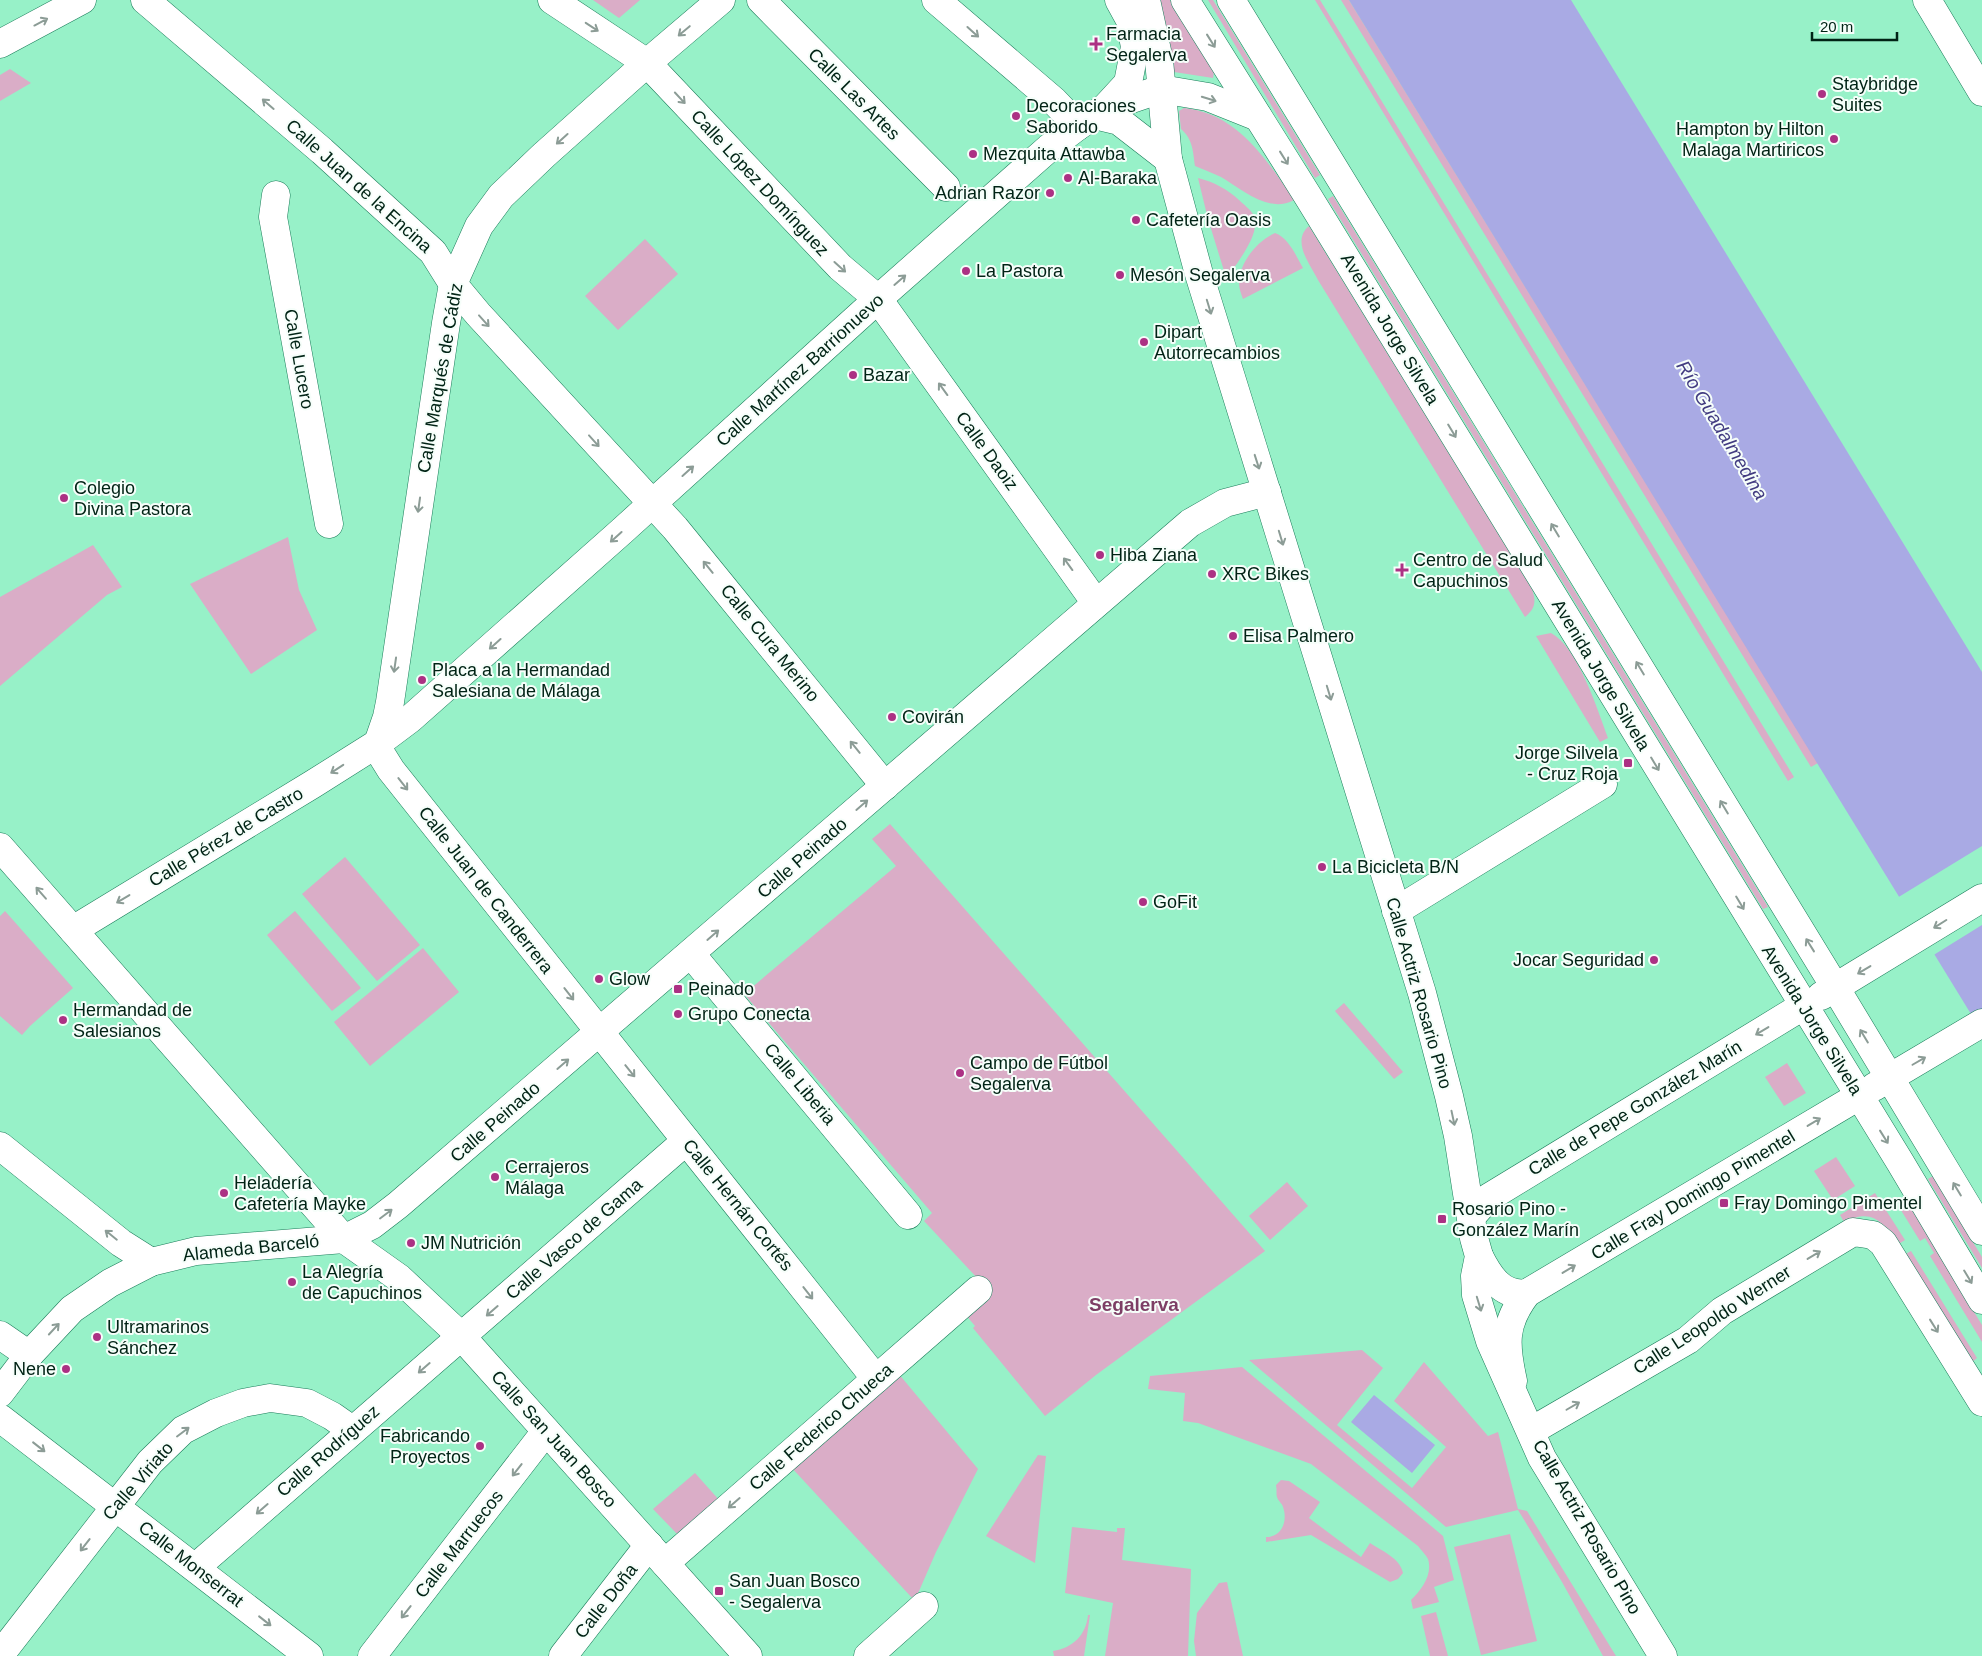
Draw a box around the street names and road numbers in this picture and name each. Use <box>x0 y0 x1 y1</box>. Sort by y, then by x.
street label: Calle Las Artes <box>804 44 904 144</box>
street label: Calle López Domínguez <box>687 106 833 260</box>
street label: Calle Juan de la Encina <box>282 115 437 257</box>
street label: Avenida Jorge Silvela <box>1337 250 1444 409</box>
street label: Calle Marqués de Cádiz <box>413 282 467 474</box>
street label: Calle Martínez Barrionuevo <box>712 290 888 450</box>
street label: Calle Lucero <box>280 307 318 411</box>
street label: Calle Daoiz <box>952 408 1022 494</box>
street label: Calle Cura Merino <box>717 580 823 706</box>
street label: Avenida Jorge Silvela <box>1548 596 1655 755</box>
street label: Calle Pérez de Castro <box>145 783 307 891</box>
street label: Calle Juan de Canderrera <box>415 803 558 978</box>
street label: Calle Peinado <box>753 814 851 902</box>
street label: Calle Actriz Rosario Pino <box>1382 895 1456 1091</box>
street label: Avenida Jorge Silvela <box>1758 941 1867 1099</box>
street label: Calle de Pepe González Marín <box>1525 1036 1745 1180</box>
street label: Calle Liberia <box>760 1039 840 1130</box>
street label: Calle Peinado <box>446 1078 544 1166</box>
street label: Calle Fray Domingo Pimentel <box>1588 1126 1798 1264</box>
street label: Calle Hernán Cortés <box>679 1135 797 1275</box>
street label: Calle Vasco de Gama <box>502 1174 647 1304</box>
street label: Alameda Barceló <box>182 1231 320 1265</box>
street label: Calle Leopoldo Werner <box>1629 1262 1795 1378</box>
street label: Calle Federico Chueca <box>745 1359 897 1495</box>
street label: Calle San Juan Bosco <box>487 1366 621 1512</box>
street label: Calle Rodríguez <box>273 1401 383 1501</box>
street label: Calle Actriz Rosario Pino <box>1529 1436 1645 1618</box>
street label: Calle Viriato <box>99 1438 177 1524</box>
street label: Calle Marruecos <box>411 1486 507 1602</box>
street label: Calle Monserrat <box>135 1517 247 1611</box>
street label: Calle Doña <box>571 1559 642 1642</box>

